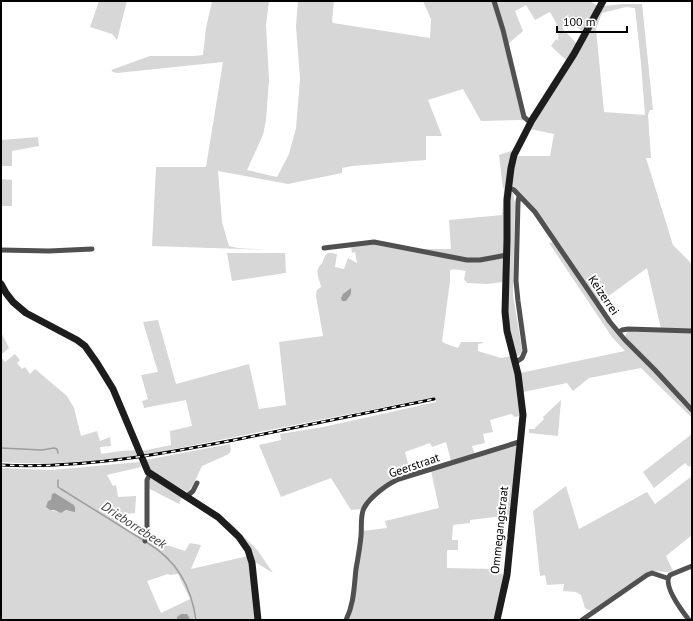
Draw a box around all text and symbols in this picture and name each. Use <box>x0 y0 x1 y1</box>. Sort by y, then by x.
scale bar <box>557 8 627 34</box>
text: 100 m <box>563 14 596 29</box>
street label: Keizerrei <box>585 272 623 318</box>
street label: Geerstraat <box>387 449 441 481</box>
street label: Ommegangstraat <box>487 485 511 575</box>
water label: Drieborrebeek <box>98 498 171 553</box>

